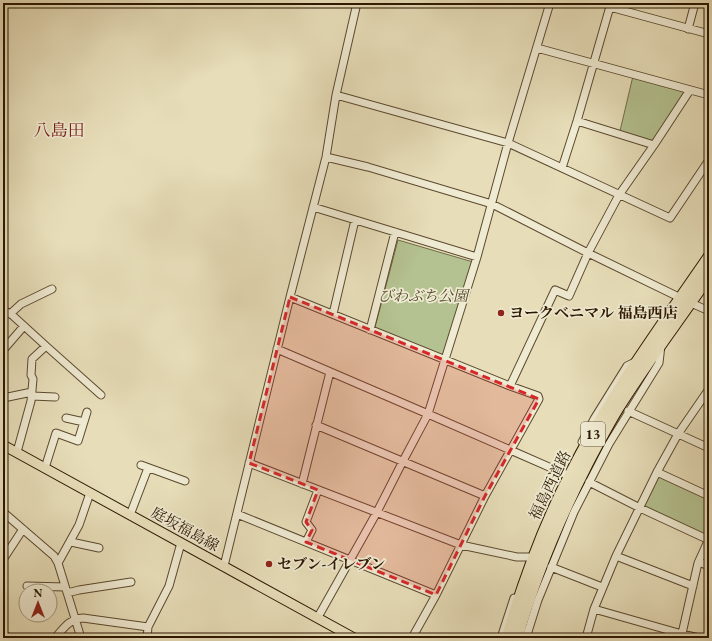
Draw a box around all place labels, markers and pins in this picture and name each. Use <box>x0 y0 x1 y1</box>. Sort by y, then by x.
place label: ヨークベニマル 福島西店 <box>509 303 678 322</box>
marker: ヨークベニマル 福島西店 <box>496 308 506 318</box>
place label: セブン-イレブン <box>277 554 386 573</box>
marker: セブン-イレブン <box>264 559 274 569</box>

